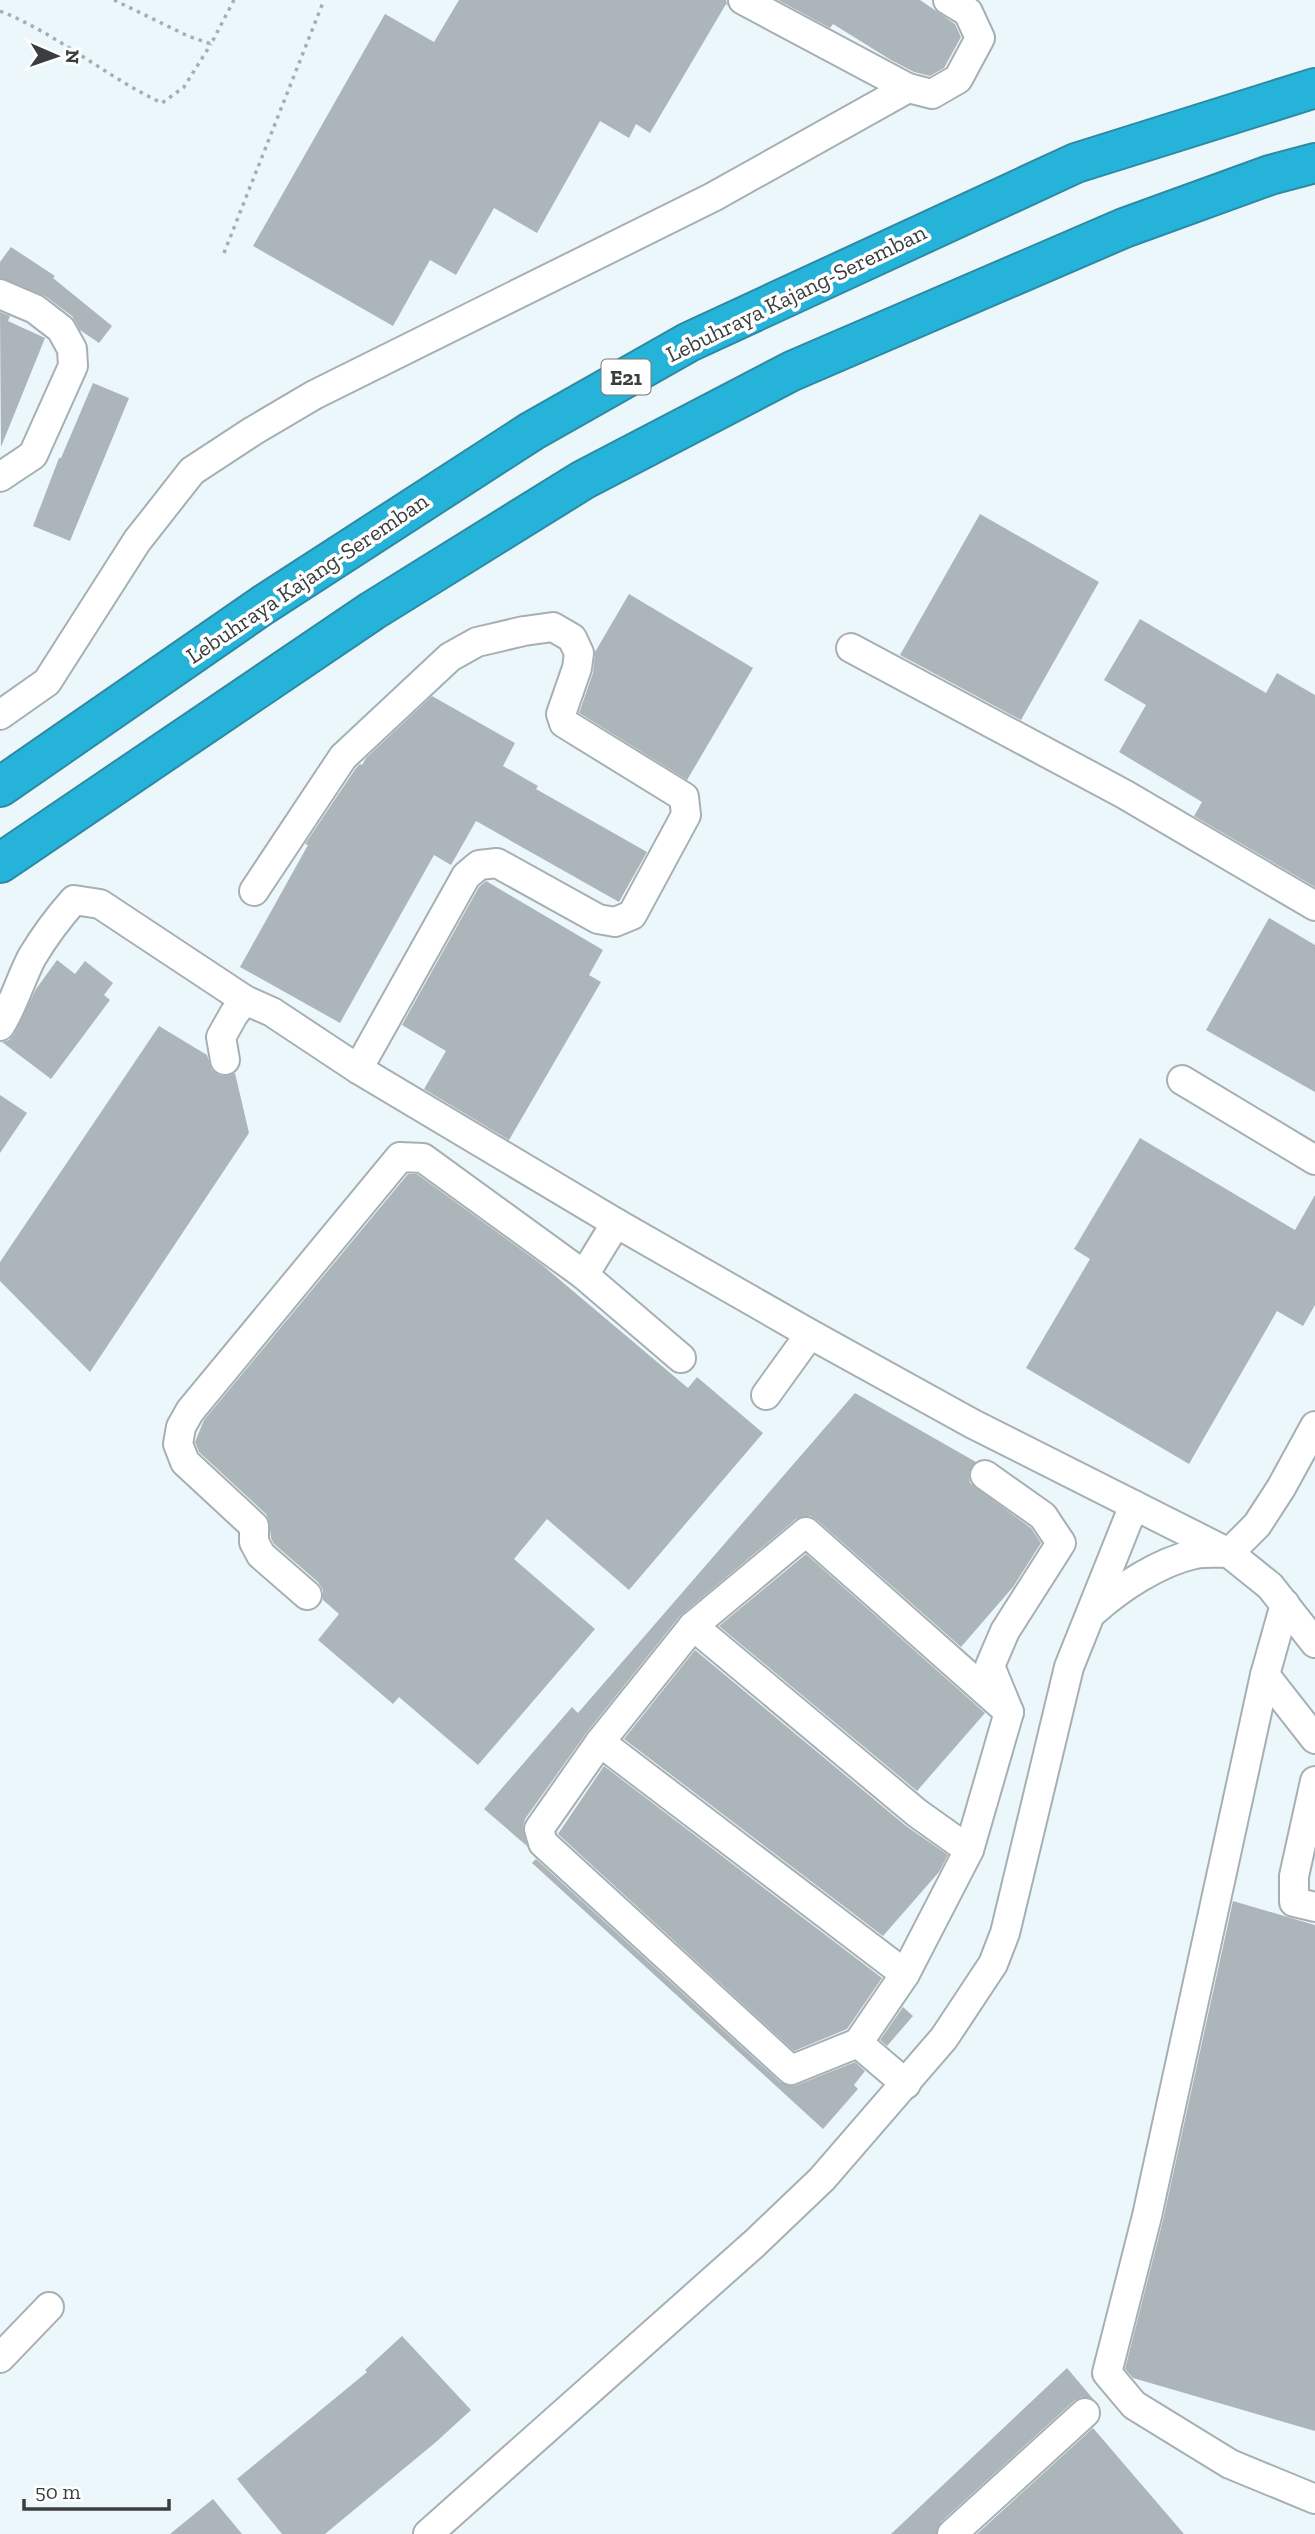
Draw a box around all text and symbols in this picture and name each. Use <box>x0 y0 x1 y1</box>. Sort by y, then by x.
north arrow <box>21 21 91 91</box>
text: N <box>61 49 84 64</box>
street label: Lebuhraya Kajang-Seremban <box>661 218 931 368</box>
road number: E21 <box>602 360 650 394</box>
street label: Lebuhraya Kajang-Seremban <box>181 486 433 670</box>
scale bar <box>24 2468 170 2512</box>
text: 50 m <box>35 2479 81 2504</box>

